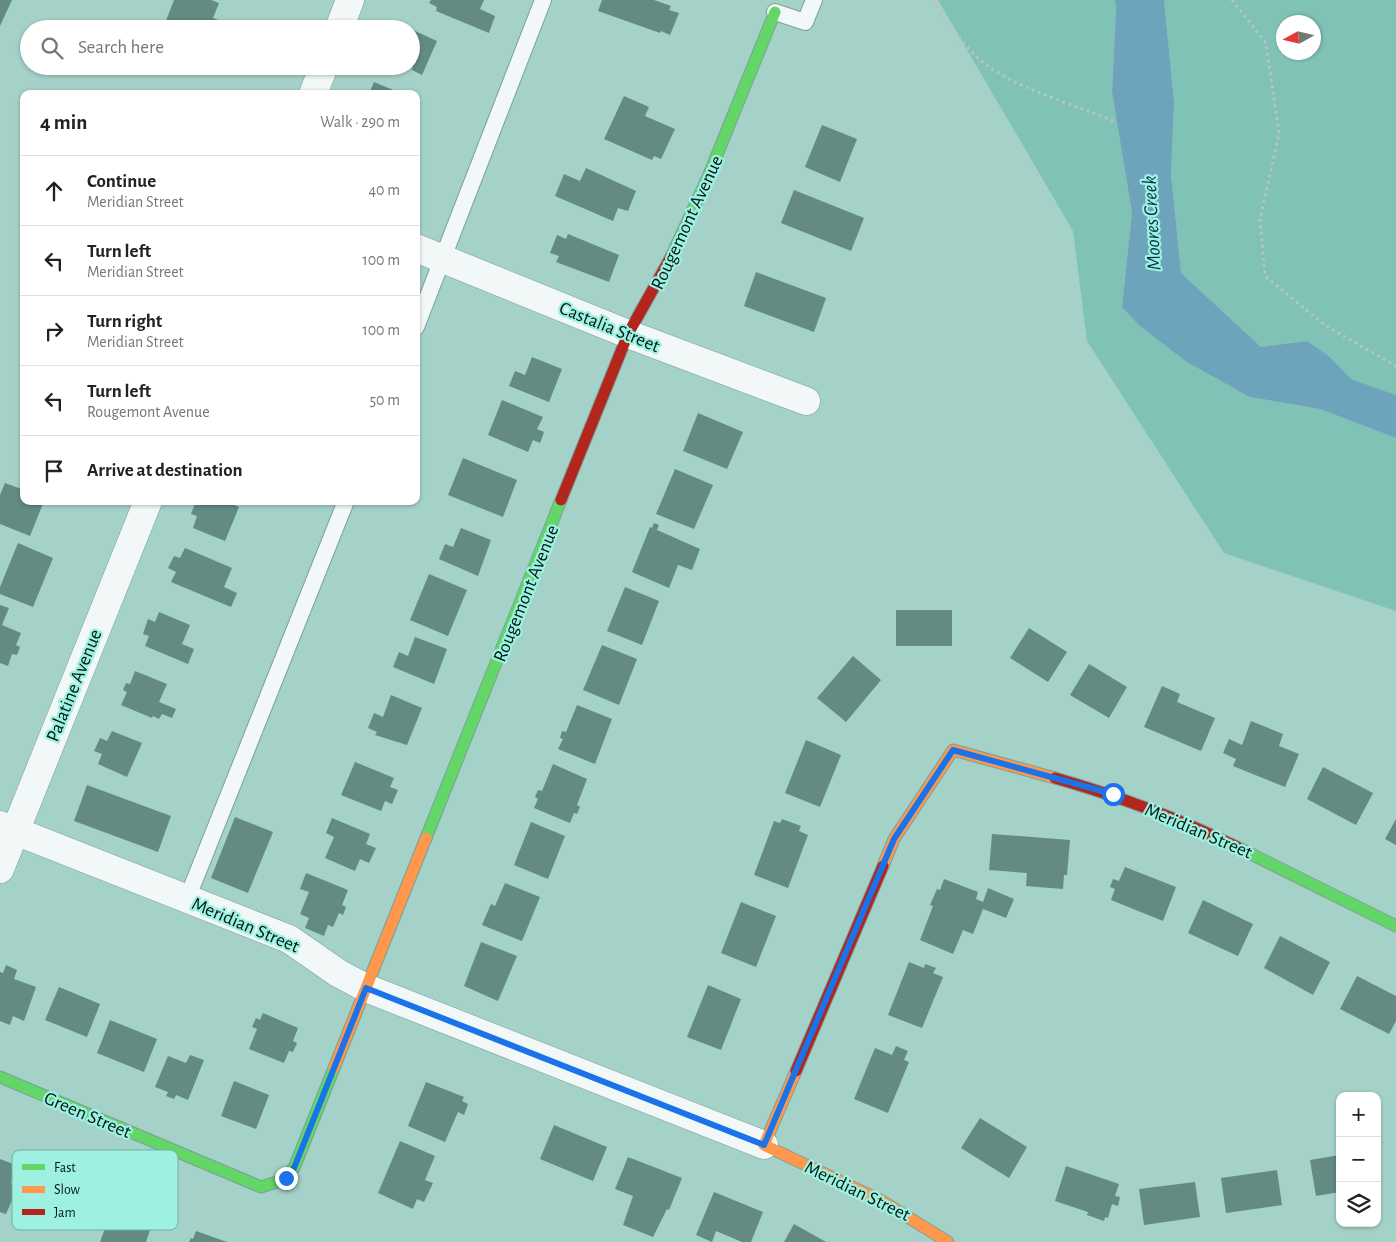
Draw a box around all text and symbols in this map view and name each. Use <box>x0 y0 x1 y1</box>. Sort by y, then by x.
north arrow <box>1276 15 1321 60</box>
search box <box>20 20 420 75</box>
icon: search <box>38 34 66 62</box>
text: Search here <box>78 38 164 57</box>
text: 4 min <box>40 112 87 133</box>
text: Walk · 290 m <box>320 114 400 130</box>
street label: Rougemont Avenue <box>648 153 727 293</box>
text: Continue <box>87 172 156 191</box>
water label: Moores Creek <box>1140 175 1164 271</box>
icon: ahead <box>40 177 68 205</box>
text: 40 m <box>368 182 400 198</box>
text: Meridian Street <box>87 194 184 210</box>
text: Turn left <box>87 242 151 261</box>
icon: left <box>40 247 68 275</box>
text: 100 m <box>362 252 400 268</box>
text: Meridian Street <box>87 264 184 280</box>
street label: Castalia Street <box>557 299 662 356</box>
text: Turn right <box>87 312 162 331</box>
icon: right <box>40 317 68 345</box>
text: 100 m <box>362 322 400 338</box>
text: Meridian Street <box>87 334 184 350</box>
text: Turn left <box>87 382 151 401</box>
icon: left <box>40 387 68 415</box>
text: 50 m <box>369 392 400 408</box>
text: Rougemont Avenue <box>87 404 210 420</box>
icon: arrive <box>40 457 68 485</box>
text: Arrive at destination <box>87 461 243 480</box>
street label: Rougemont Avenue <box>490 522 562 665</box>
street label: Palatine Avenue <box>43 627 106 744</box>
route start <box>1102 783 1125 806</box>
street label: Meridian Street <box>1142 800 1255 863</box>
street label: Meridian Street <box>189 894 302 957</box>
street label: Green Street <box>41 1089 134 1142</box>
map controls <box>1336 1092 1381 1227</box>
button: + <box>1336 1092 1381 1137</box>
button: − <box>1336 1137 1381 1182</box>
legend <box>12 1150 178 1230</box>
street label: Meridian Street <box>802 1158 913 1225</box>
text: Fast <box>54 1161 76 1175</box>
route end <box>275 1167 298 1190</box>
button: layers <box>1336 1182 1381 1227</box>
text: Slow <box>54 1183 81 1197</box>
text: Jam <box>54 1206 76 1220</box>

